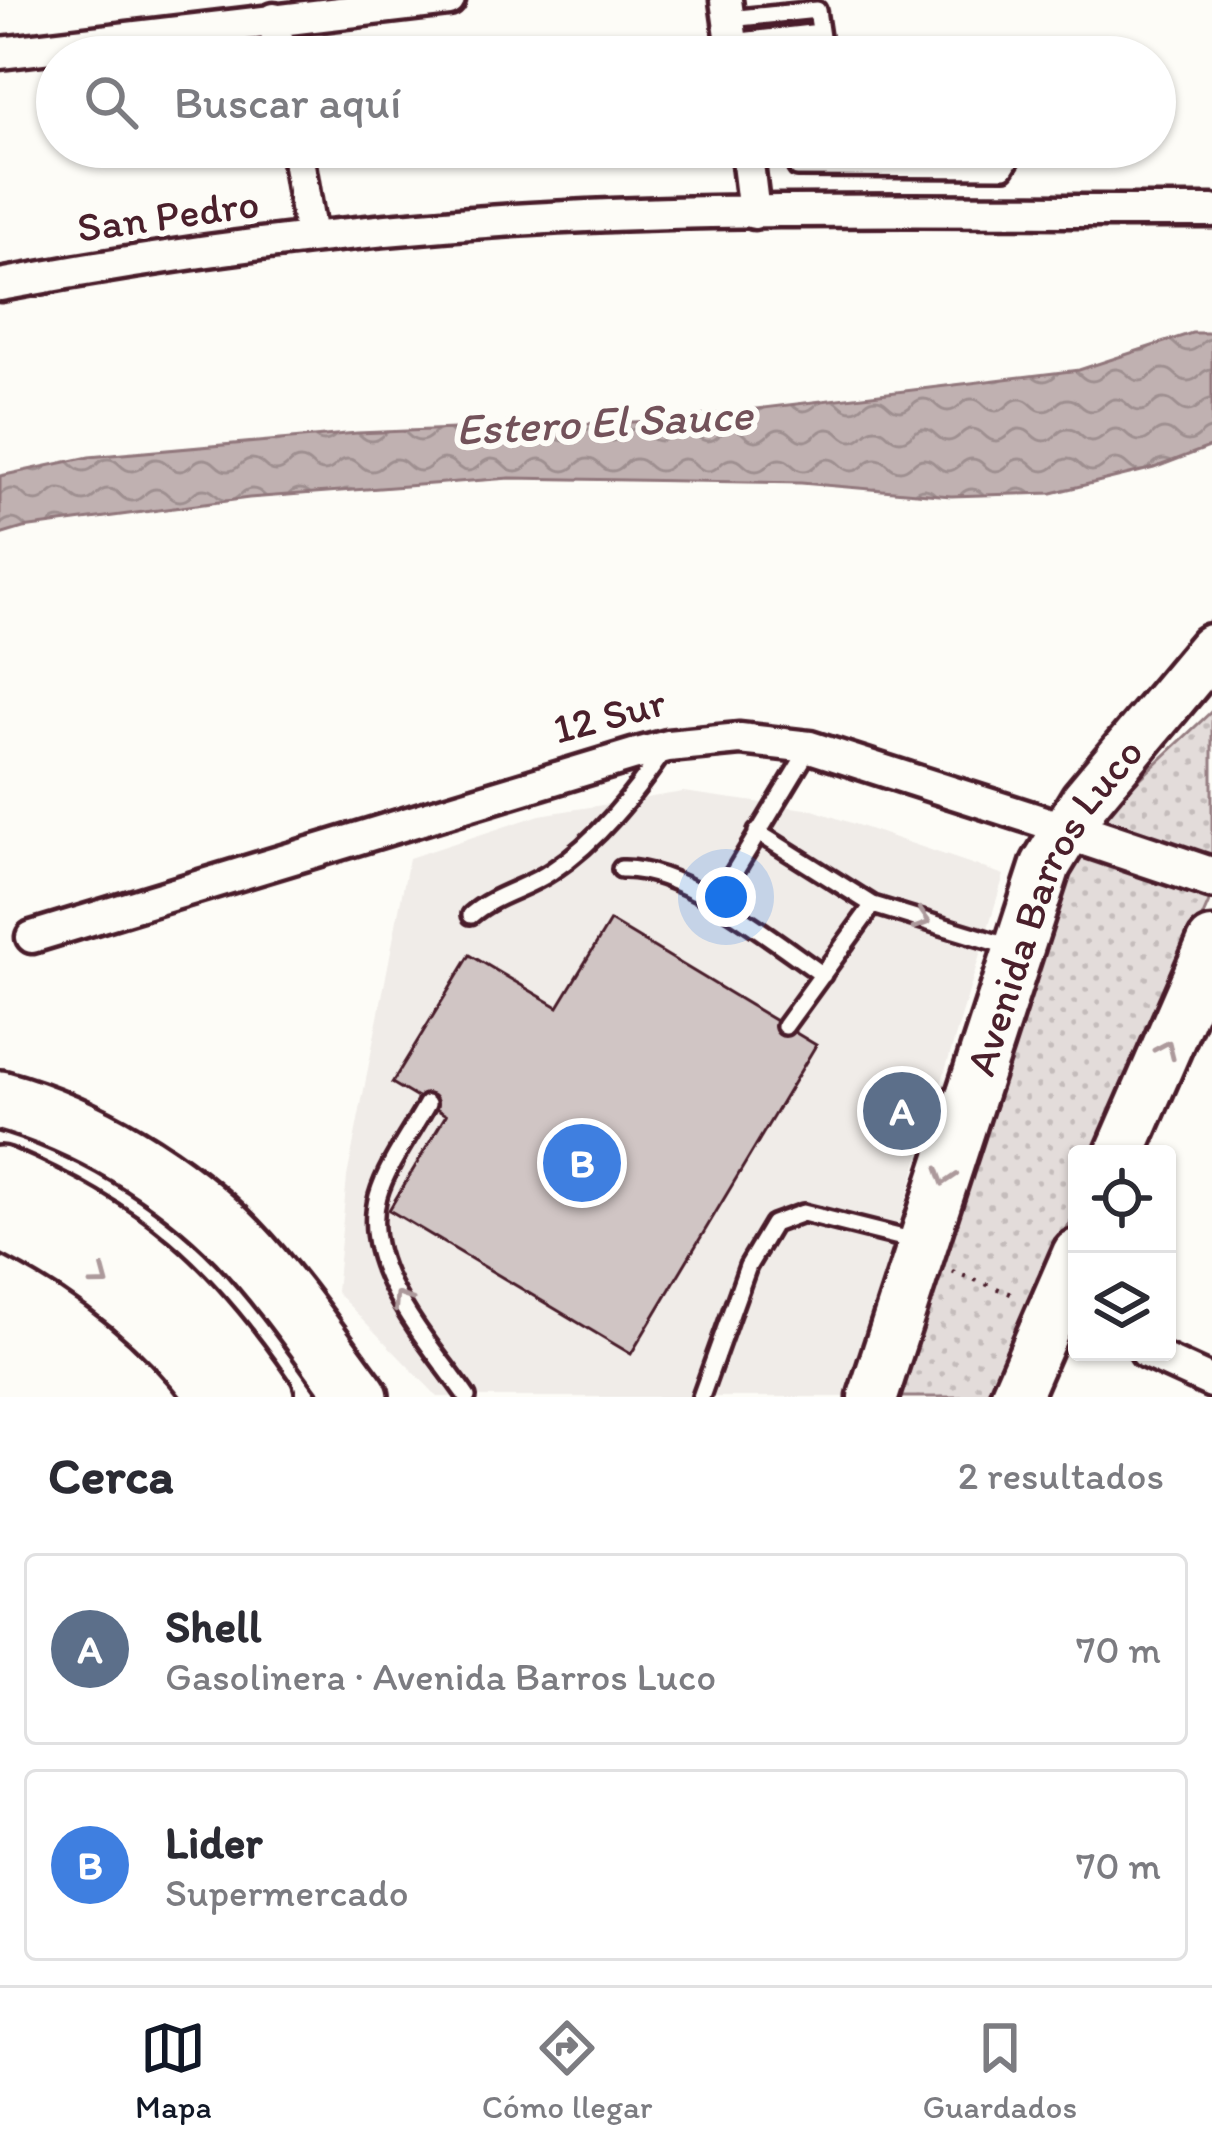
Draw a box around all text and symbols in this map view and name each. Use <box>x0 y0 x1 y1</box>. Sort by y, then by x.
search box <box>36 36 1176 168</box>
icon: search <box>78 69 144 135</box>
text: Buscar aquí <box>174 75 401 129</box>
street label: San Pedro <box>74 177 262 253</box>
water label: Estero El Sauce <box>454 386 755 456</box>
street label: 12 Sur <box>547 675 671 754</box>
street label: Avenida Barros Luco <box>954 727 1153 1082</box>
your location <box>696 867 756 927</box>
one-way arrow <box>911 906 932 931</box>
one-way arrow <box>1152 1039 1176 1061</box>
pin: A <box>863 1066 941 1156</box>
pin: B <box>543 1118 621 1208</box>
map controls <box>1068 1145 1176 1361</box>
button: locate <box>1068 1145 1176 1253</box>
one-way arrow <box>935 1166 960 1187</box>
button: layers <box>1068 1253 1176 1361</box>
one-way arrow <box>88 1264 109 1286</box>
one-way arrow <box>393 1292 415 1314</box>
text: Cerca <box>48 1445 174 1506</box>
text: 2 resultados <box>958 1452 1164 1499</box>
text: Shell <box>165 1599 261 1653</box>
text: A <box>78 1626 102 1673</box>
text: 70 m <box>1076 1626 1161 1673</box>
text: Gasolinera · Avenida Barros Luco <box>165 1653 716 1700</box>
text: Lider <box>165 1815 262 1869</box>
text: B <box>77 1842 103 1889</box>
text: 70 m <box>1076 1842 1161 1889</box>
text: Supermercado <box>165 1869 409 1916</box>
tab: Mapa <box>135 2015 212 2126</box>
tab: Cómo llegar <box>482 2015 653 2126</box>
tab: Guardados <box>922 2015 1077 2126</box>

